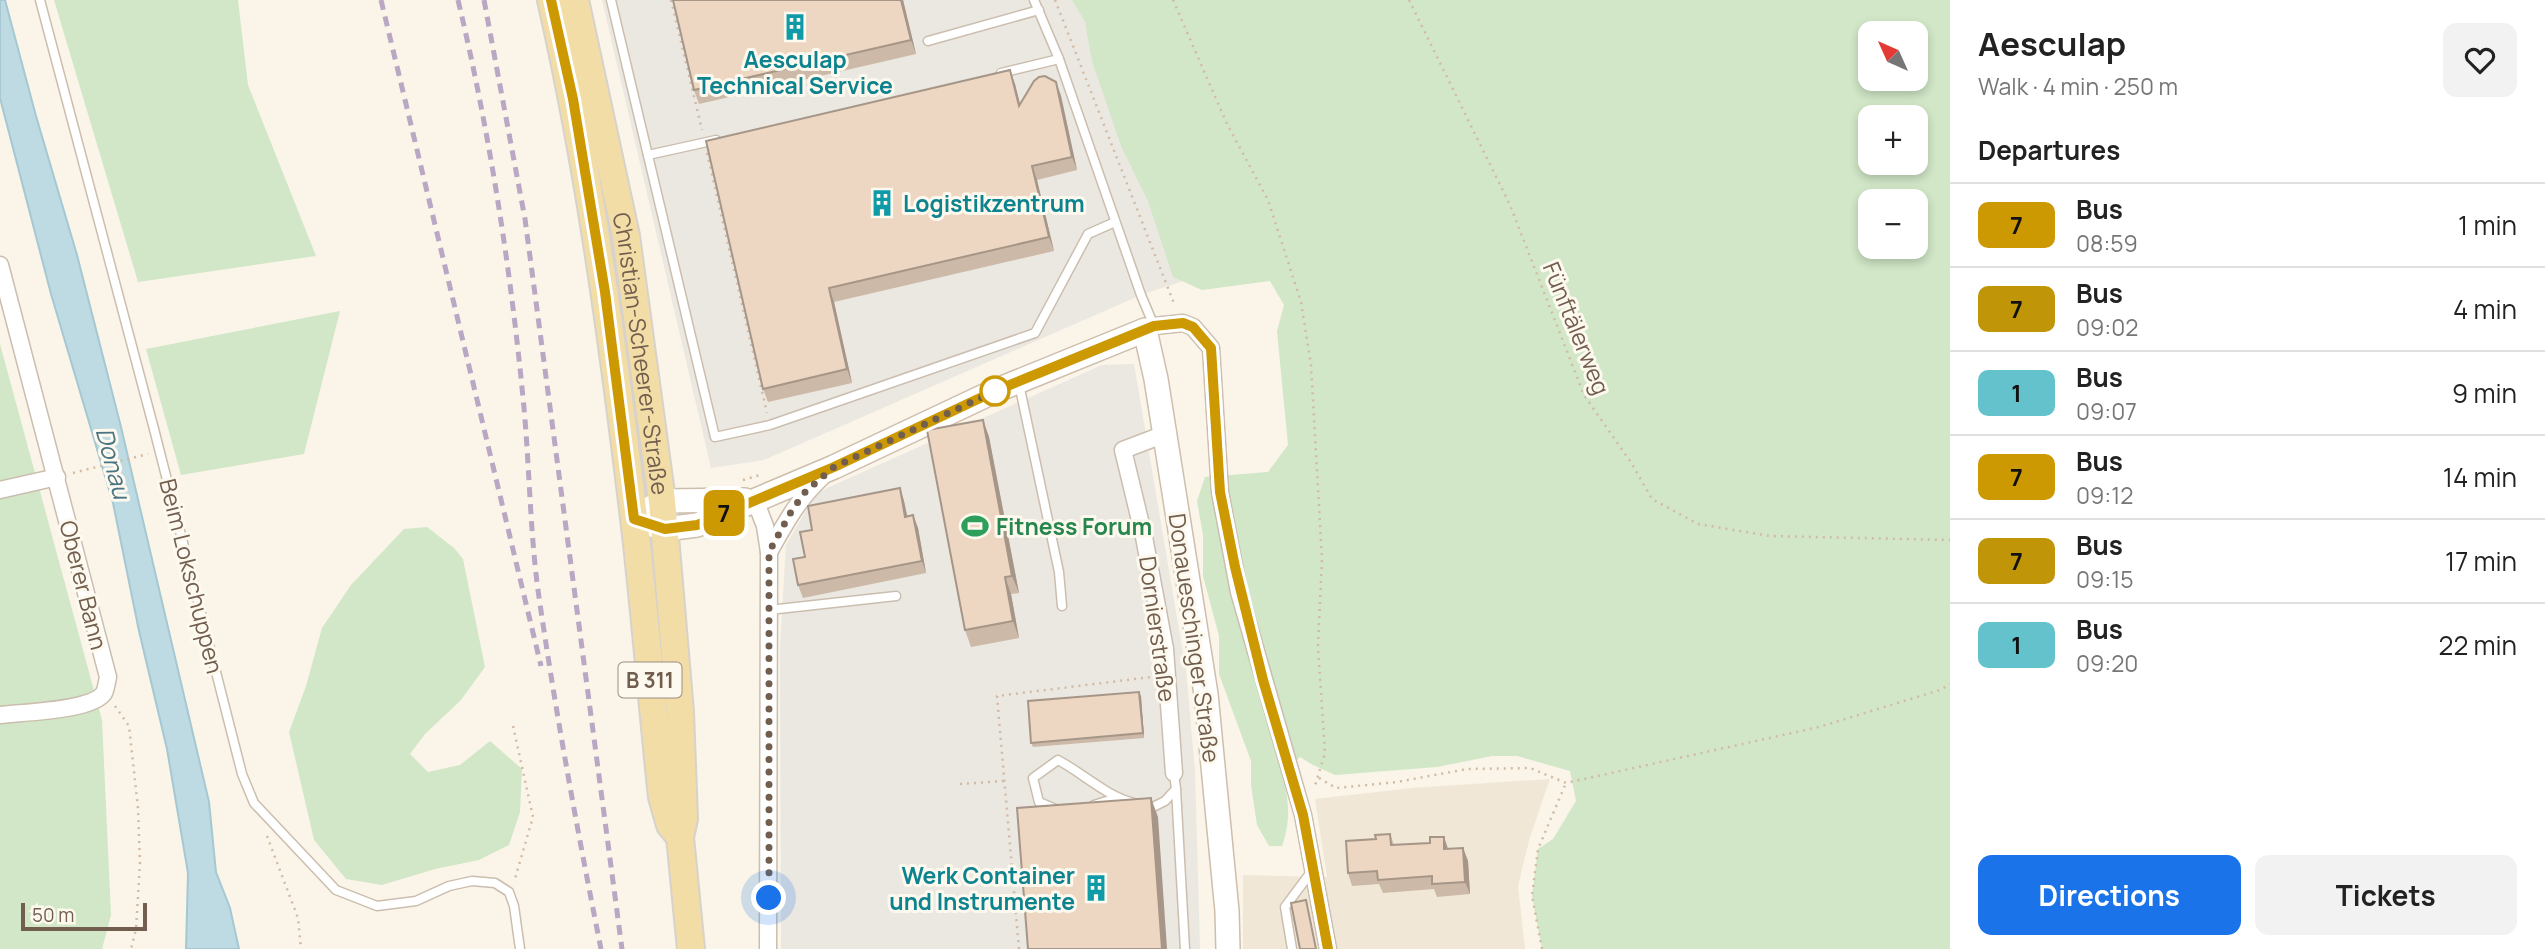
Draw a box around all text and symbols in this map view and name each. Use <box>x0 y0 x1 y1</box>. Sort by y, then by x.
building icon: Aesculap Technical Service <box>780 12 810 42</box>
north arrow <box>1858 21 1928 91</box>
map controls <box>1858 21 1928 259</box>
text: Aesculap <box>1978 21 2126 66</box>
button: heart <box>2443 23 2517 97</box>
place label: Aesculap Technical Service <box>697 43 893 101</box>
text: Walk · 4 min · 250 m <box>1978 70 2178 102</box>
button: + <box>1858 105 1928 175</box>
text: Departures <box>1978 132 2120 168</box>
place label: Logistikzentrum <box>903 187 1085 219</box>
building icon: Logistikzentrum <box>867 188 897 218</box>
button: − <box>1858 189 1928 259</box>
text: Bus <box>2076 191 2123 227</box>
text: 1 min <box>2458 207 2517 243</box>
text: 7 <box>2010 208 2023 241</box>
street label: Christian-Scheerer-Straße <box>605 209 677 497</box>
text: 08:59 <box>2076 227 2138 259</box>
street label: Fünftälerweg <box>1536 257 1618 399</box>
text: Bus <box>2076 275 2123 311</box>
text: 4 min <box>2453 291 2517 327</box>
text: 7 <box>2010 292 2023 325</box>
text: 09:02 <box>2076 311 2138 343</box>
text: Bus <box>2076 359 2123 395</box>
text: 9 min <box>2452 375 2517 411</box>
unlabelled marker <box>980 376 1010 406</box>
text: 1 <box>2011 376 2022 409</box>
text: 09:07 <box>2076 395 2137 427</box>
water label: Donau <box>89 424 140 504</box>
text: Bus <box>2076 443 2123 479</box>
text: 14 min <box>2443 459 2517 495</box>
text: 7 <box>2010 460 2023 493</box>
street label: Beim Lokschuppen <box>152 475 232 677</box>
text: 09:12 <box>2076 479 2133 511</box>
line badge: 7 <box>701 490 747 536</box>
text: 7 <box>718 496 730 529</box>
place label: Fitness Forum <box>996 510 1152 542</box>
sports icon: Fitness Forum <box>960 511 990 541</box>
street label: Donaueschinger Straße <box>1162 511 1228 765</box>
street label: Oberer Bann <box>52 517 116 653</box>
text: Bus <box>2076 527 2123 563</box>
text: 17 min <box>2445 543 2517 579</box>
text: 7 <box>2010 544 2023 577</box>
street label: Dornierstraße <box>1132 554 1184 704</box>
text: 09:15 <box>2076 563 2133 595</box>
text: Bus <box>2076 611 2123 647</box>
text: 22 min <box>2439 627 2517 663</box>
text: 1 <box>2011 628 2022 661</box>
text: 09:20 <box>2076 647 2138 679</box>
road number: B 311 <box>618 662 682 698</box>
button: Directions <box>1978 855 2241 935</box>
button: Tickets <box>2255 855 2517 935</box>
place label: Werk Container und Instrumente <box>889 859 1075 917</box>
building icon: Werk Container und Instrumente <box>1081 873 1111 903</box>
your location <box>751 880 786 915</box>
scale bar <box>21 900 147 932</box>
text: 50 m <box>32 902 74 928</box>

